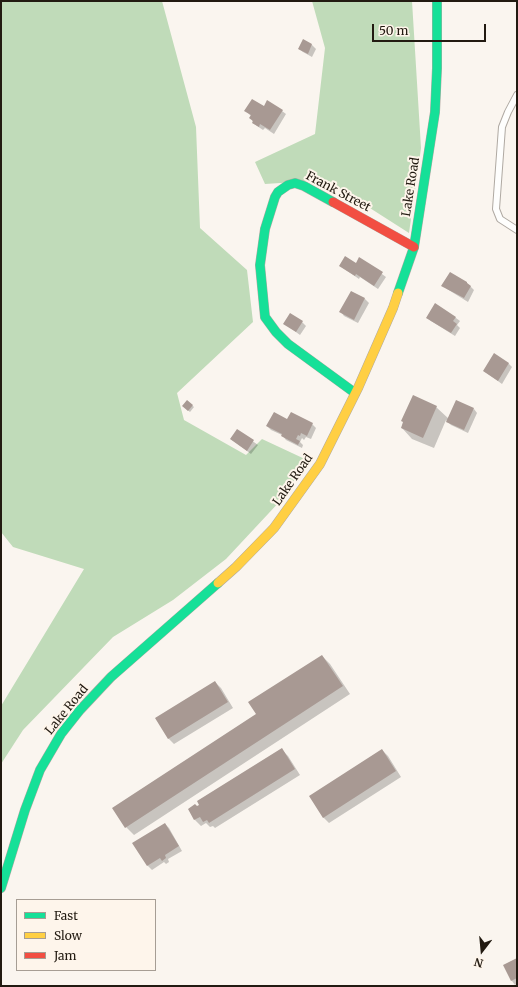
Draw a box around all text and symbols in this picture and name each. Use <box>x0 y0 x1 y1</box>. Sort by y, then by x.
scale bar <box>374 16 488 42</box>
text: 50 m <box>379 23 408 38</box>
street label: Lake Road <box>399 156 423 218</box>
street label: Frank Street <box>303 169 373 215</box>
street label: Lake Road <box>270 451 316 509</box>
street label: Lake Road <box>43 682 91 738</box>
legend <box>16 899 156 971</box>
text: Fast <box>54 908 78 923</box>
text: Slow <box>54 928 82 943</box>
north arrow <box>462 931 502 971</box>
text: Jam <box>54 948 76 963</box>
text: N <box>473 955 485 970</box>

